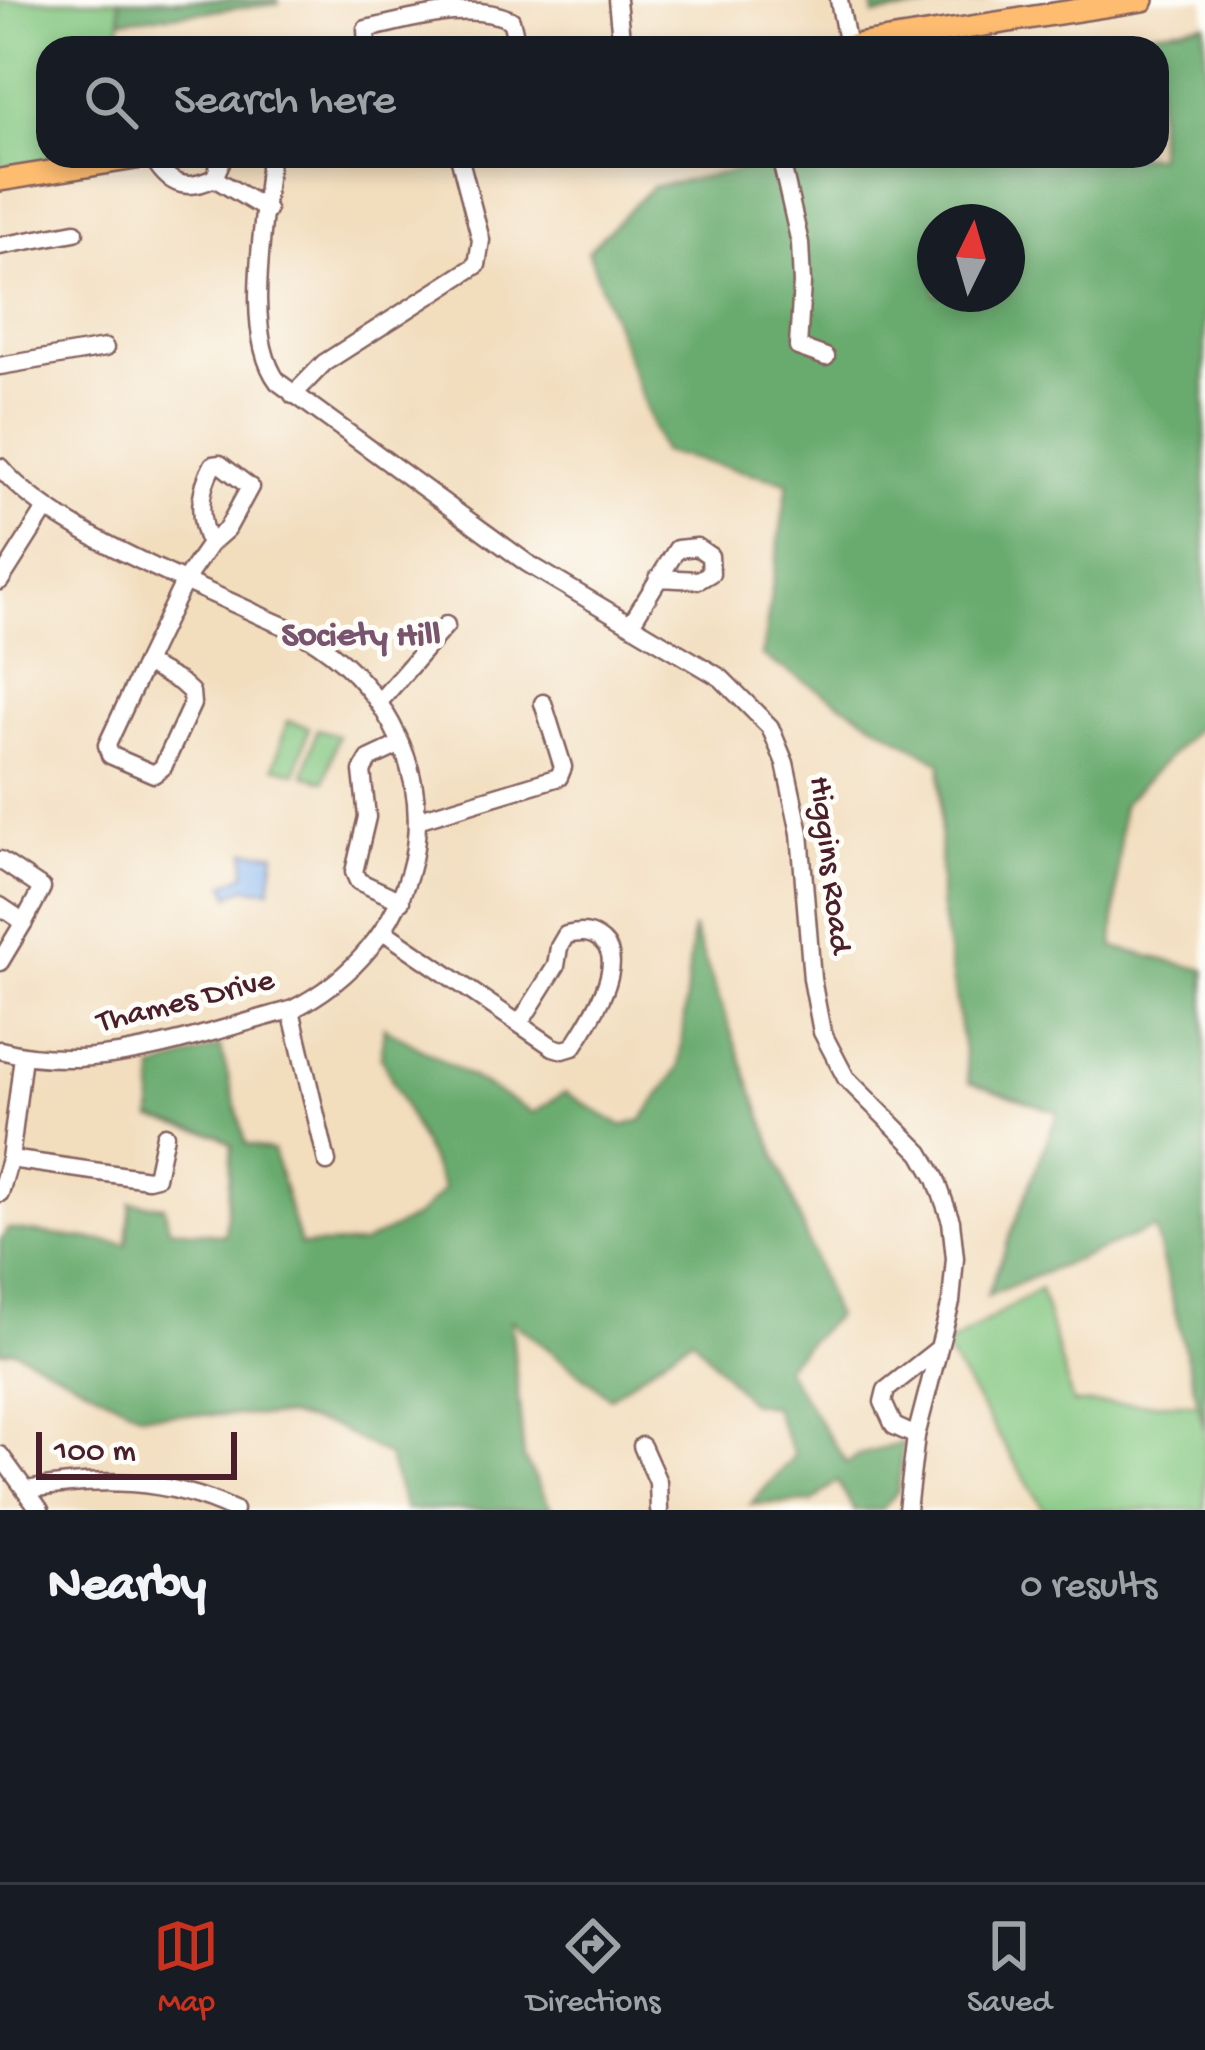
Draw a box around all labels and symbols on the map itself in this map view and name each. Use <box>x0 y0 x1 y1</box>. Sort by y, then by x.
north arrow <box>917 204 1025 312</box>
district label: Society Hill <box>281 616 441 659</box>
street label: Higgins Road <box>798 774 858 958</box>
street label: Thames Drive <box>92 962 279 1044</box>
scale bar <box>36 1426 237 1479</box>

